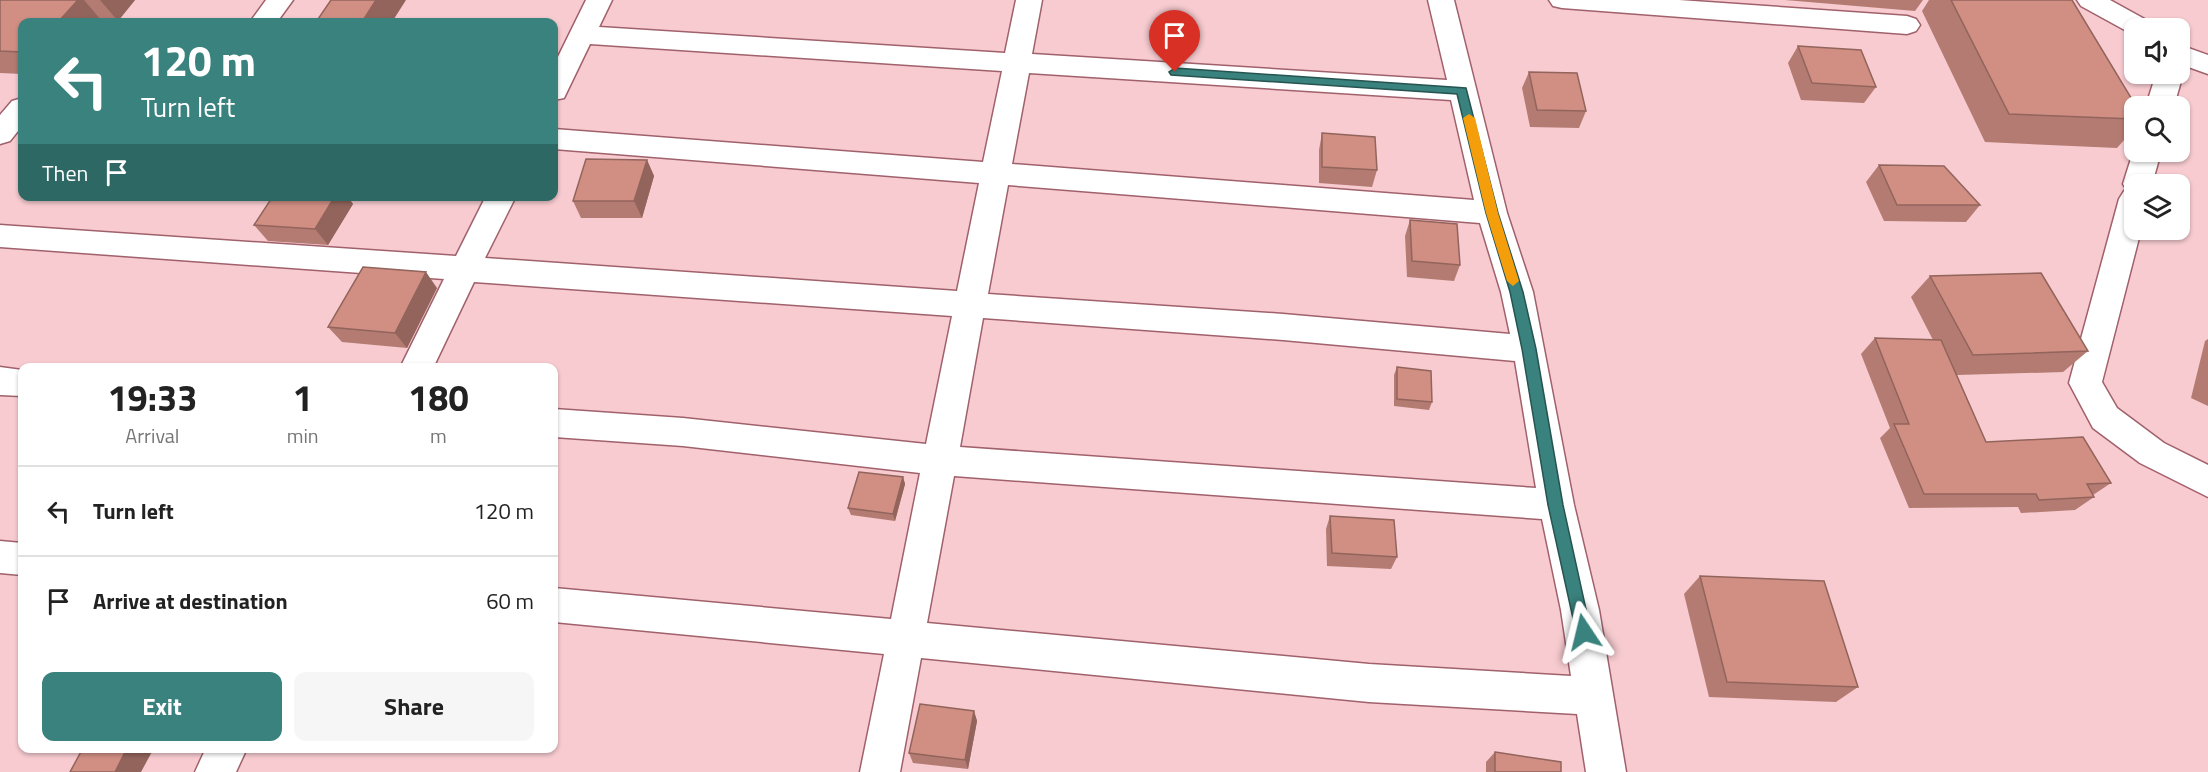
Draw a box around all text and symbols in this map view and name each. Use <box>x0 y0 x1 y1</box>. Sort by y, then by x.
pin <box>1149 10 1200 72</box>
map controls <box>2124 18 2190 240</box>
button: sound <box>2124 18 2190 84</box>
icon: arrive <box>1158 19 1191 52</box>
text: 120 m <box>141 28 256 92</box>
icon: left <box>42 42 120 120</box>
text: Turn left <box>141 86 235 127</box>
button: search <box>2124 96 2190 162</box>
text: Then <box>42 156 88 190</box>
icon: arrive <box>100 156 133 189</box>
button: layers <box>2124 174 2190 240</box>
text: 19:33 <box>107 370 197 425</box>
text: 1 <box>293 370 313 425</box>
text: 180 <box>408 370 469 425</box>
text: Arrival <box>125 420 180 451</box>
text: min <box>287 420 319 451</box>
text: m <box>430 420 447 451</box>
text: Turn left <box>93 494 174 528</box>
text: 120 m <box>474 494 534 528</box>
icon: left <box>42 495 75 528</box>
text: Arrive at destination <box>93 584 288 618</box>
text: 60 m <box>486 584 534 618</box>
icon: arrive <box>42 585 75 618</box>
position arrow <box>1552 600 1616 664</box>
button: Exit <box>42 672 282 741</box>
button: Share <box>294 672 534 741</box>

